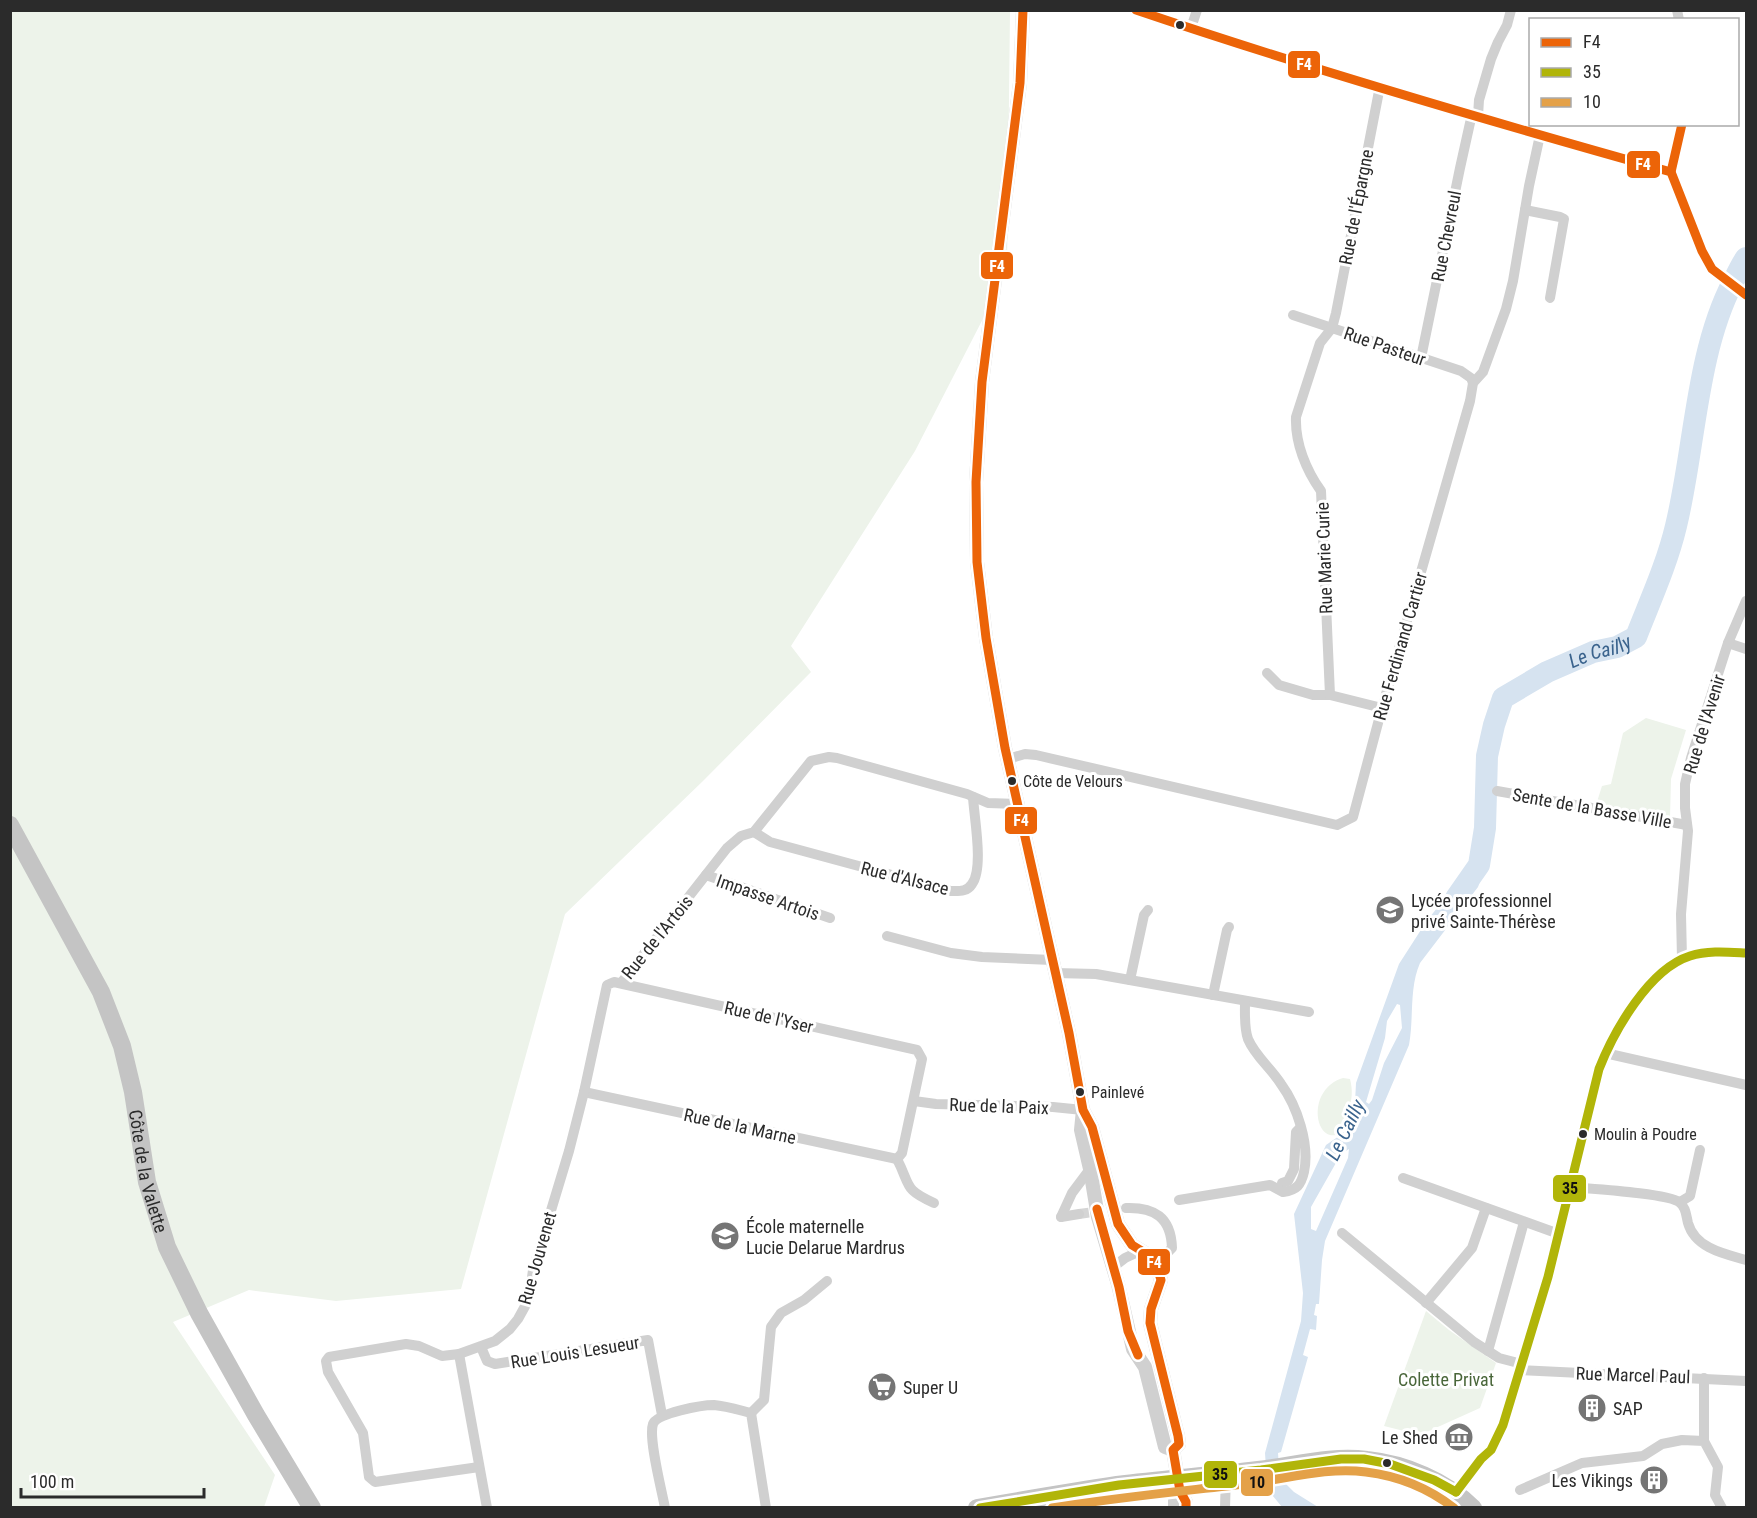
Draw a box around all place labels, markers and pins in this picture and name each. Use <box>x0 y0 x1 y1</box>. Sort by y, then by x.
unlabelled marker <box>1174 19 1186 31</box>
place label: Côte de Velours <box>1023 772 1123 791</box>
marker: Côte de Velours <box>1006 775 1018 787</box>
place label: Lycée professionnel privé Sainte-Thérèse <box>1411 890 1556 932</box>
school or university icon: Lycée professionnel privé Sainte-Thérèse <box>1374 894 1406 926</box>
place label: Painlevé <box>1091 1083 1144 1102</box>
marker: Painlevé <box>1074 1086 1086 1098</box>
place label: Moulin à Poudre <box>1594 1125 1697 1144</box>
marker: Moulin à Poudre <box>1577 1128 1589 1140</box>
place label: École maternelle Lucie Delarue Mardrus <box>746 1216 905 1258</box>
school or university icon: École maternelle Lucie Delarue Mardrus <box>709 1220 741 1252</box>
supermarket icon: Super U <box>866 1371 898 1403</box>
place label: Super U <box>903 1377 958 1398</box>
building icon: SAP <box>1576 1392 1608 1424</box>
place label: SAP <box>1613 1398 1643 1419</box>
museum icon: Le Shed <box>1443 1421 1475 1453</box>
place label: Le Shed <box>1381 1427 1438 1448</box>
unlabelled marker <box>1381 1457 1393 1469</box>
building icon: Les Vikings <box>1638 1464 1670 1496</box>
place label: Les Vikings <box>1551 1470 1633 1491</box>

